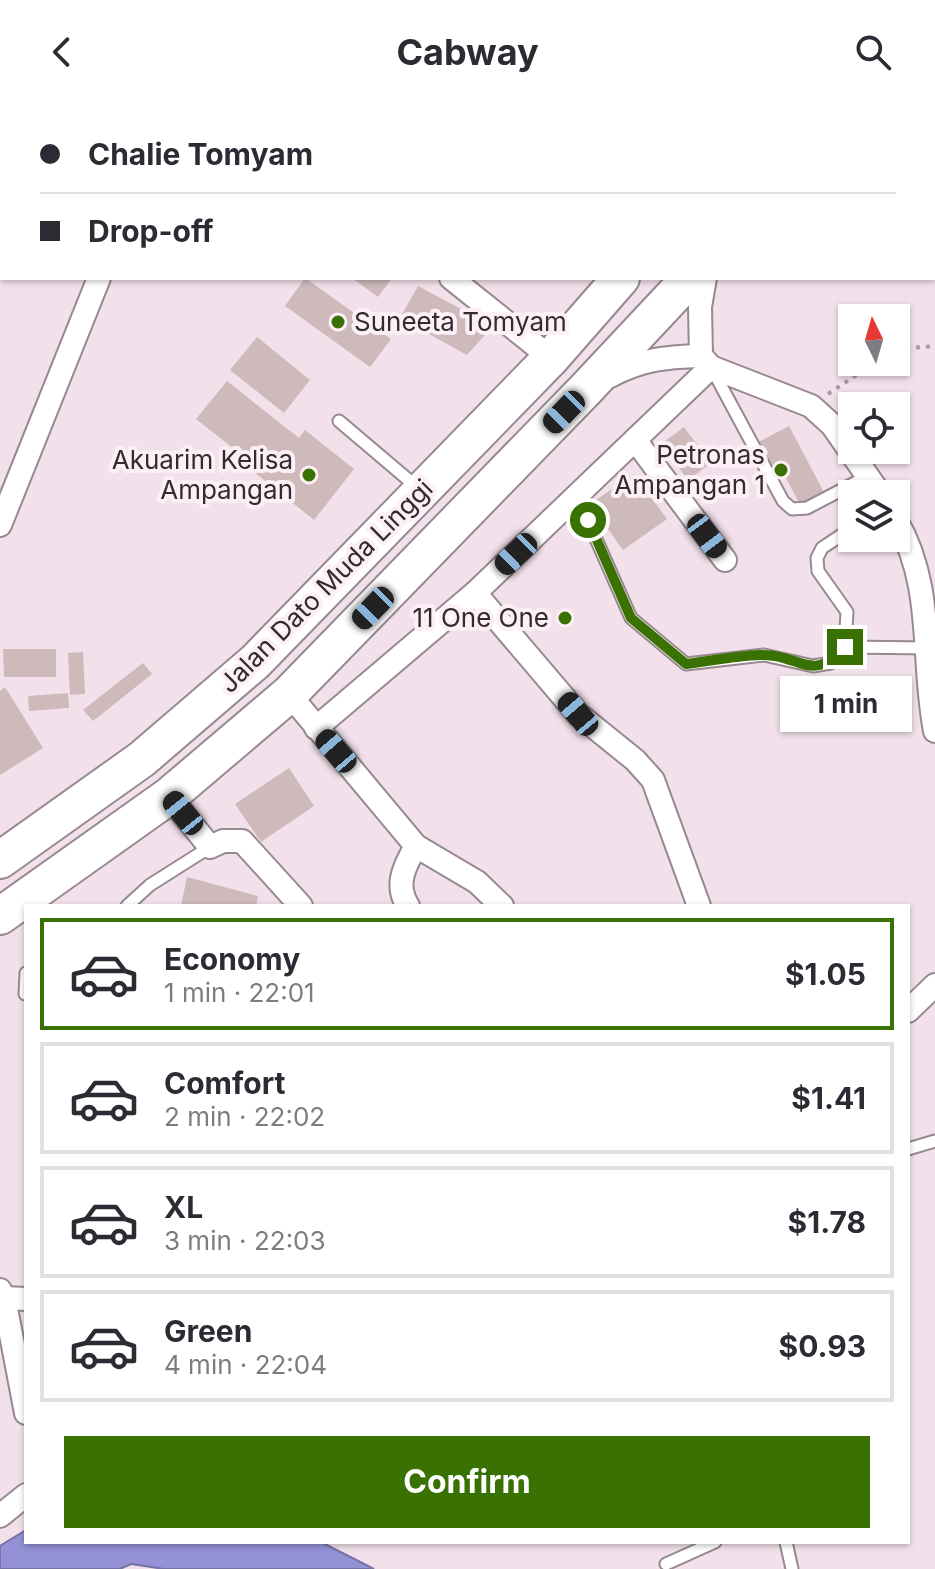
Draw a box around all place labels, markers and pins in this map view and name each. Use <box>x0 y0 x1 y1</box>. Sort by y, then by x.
place label: Suneeta Tomyam <box>354 306 567 337</box>
marker: Suneeta Tomyam <box>329 313 347 331</box>
place label: Petronas Ampangan 1 <box>614 439 765 500</box>
place label: Akuarim Kelisa Ampangan <box>112 444 293 505</box>
marker: Petronas Ampangan 1 <box>772 461 790 479</box>
marker: Akuarim Kelisa Ampangan <box>300 466 318 484</box>
place label: 11 One One <box>412 602 549 633</box>
marker: 11 One One <box>556 609 574 627</box>

